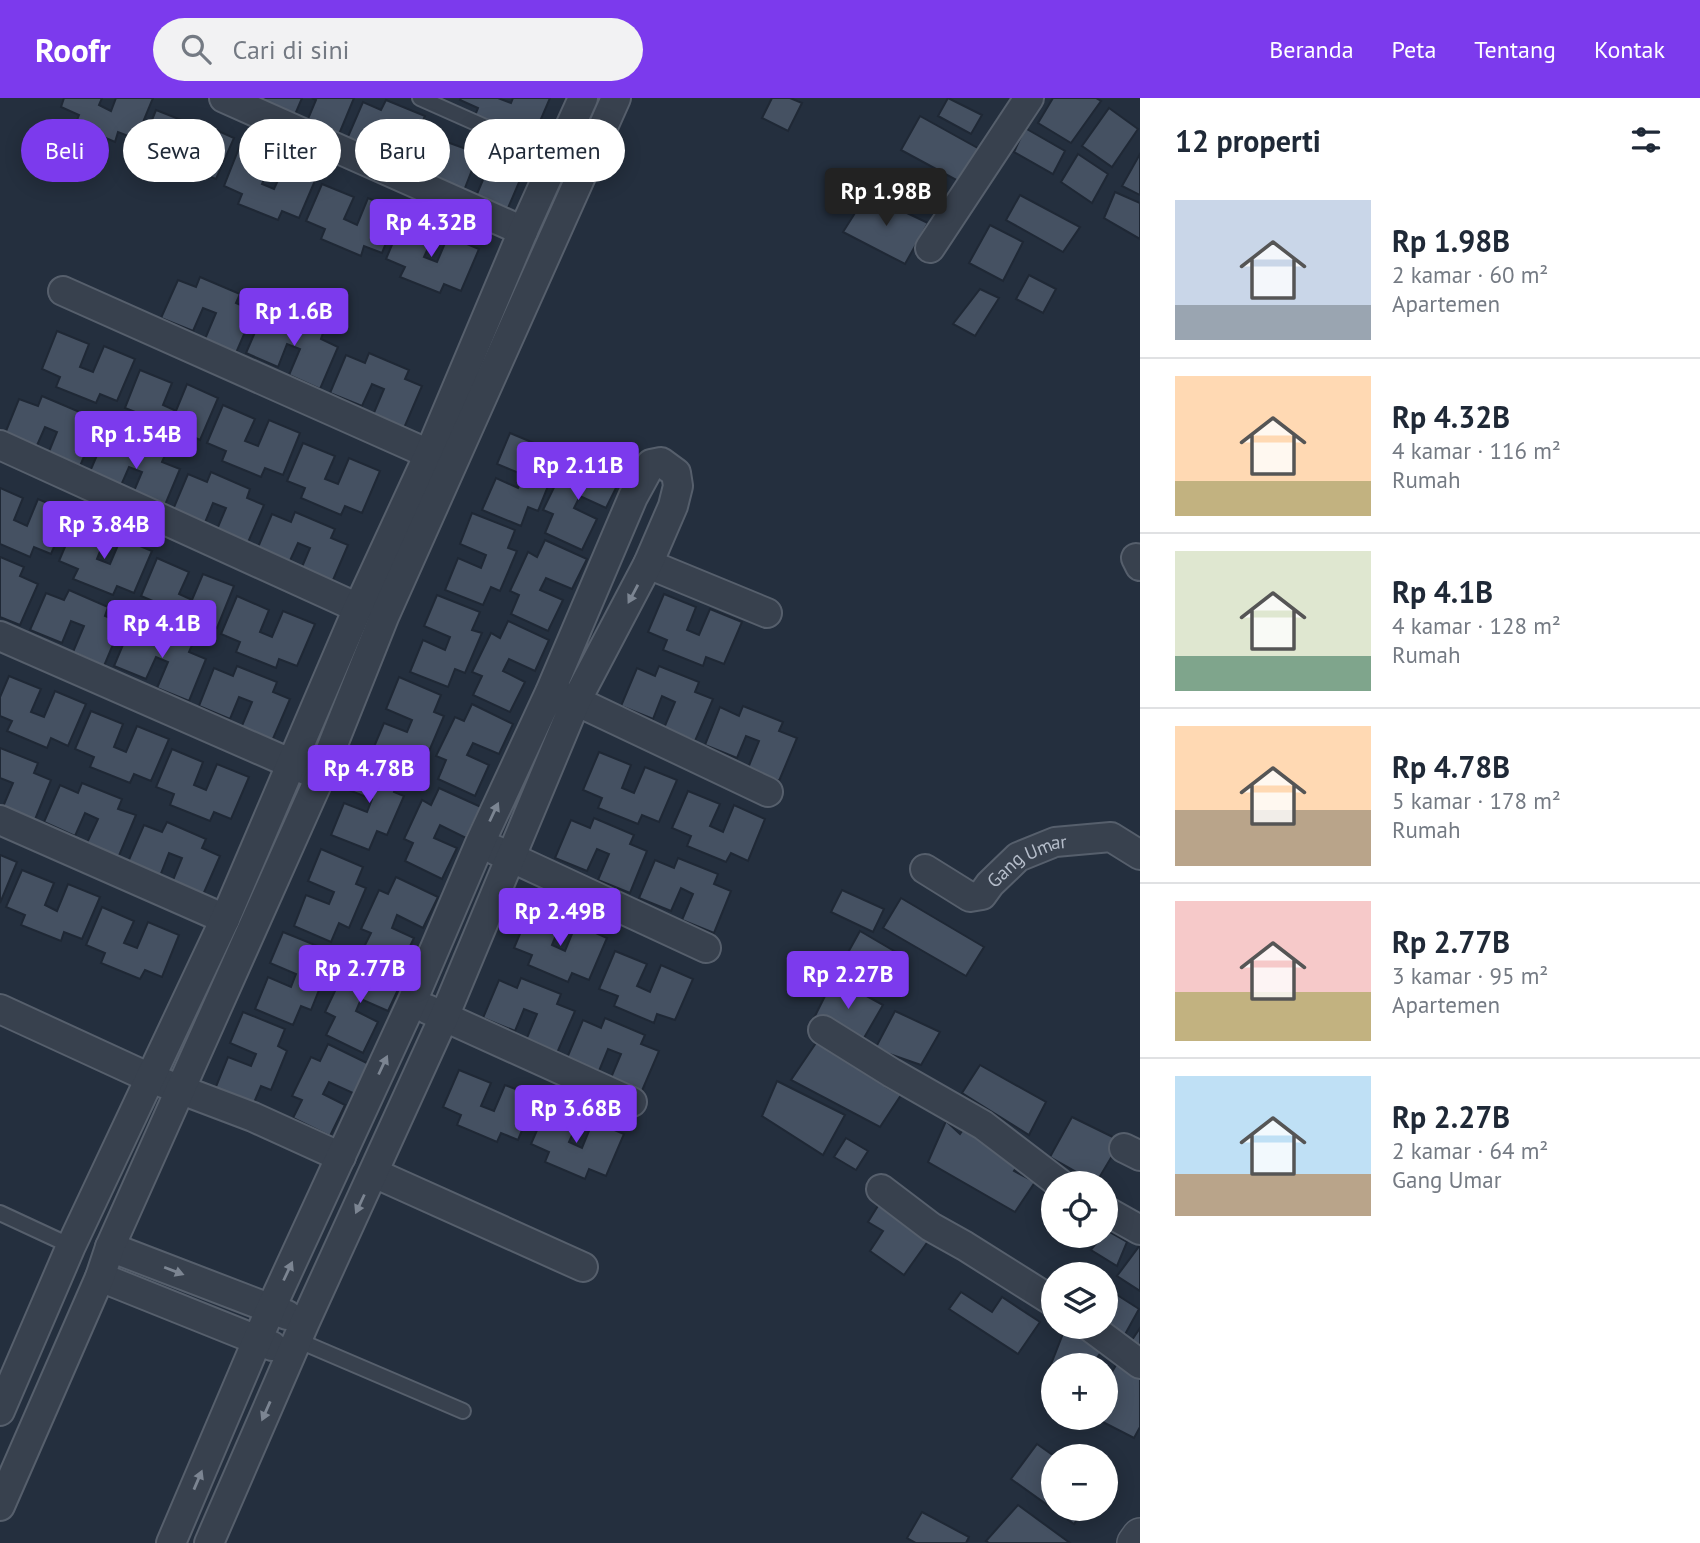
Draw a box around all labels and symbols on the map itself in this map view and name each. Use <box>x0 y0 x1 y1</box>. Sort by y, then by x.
pin: Rp 1.98B <box>814 169 958 228</box>
pin: Rp 4.32B <box>359 200 503 259</box>
pin: Rp 1.6B <box>229 288 359 348</box>
pin: Rp 1.54B <box>64 412 208 471</box>
pin: Rp 2.11B <box>506 442 650 502</box>
pin: Rp 3.84B <box>32 502 176 561</box>
one-way arrow <box>627 584 638 604</box>
pin: Rp 4.1B <box>97 601 227 660</box>
pin: Rp 4.78B <box>297 746 441 805</box>
one-way arrow <box>489 801 500 822</box>
street label: Gang Umar <box>982 829 1068 893</box>
pin: Rp 2.49B <box>488 888 632 948</box>
pin: Rp 2.77B <box>288 946 432 1005</box>
pin: Rp 2.27B <box>776 951 920 1011</box>
one-way arrow <box>377 1055 389 1075</box>
pin: Rp 3.68B <box>504 1086 648 1145</box>
one-way arrow <box>354 1193 365 1214</box>
one-way arrow <box>282 1261 294 1281</box>
one-way arrow <box>163 1266 184 1277</box>
one-way arrow <box>260 1401 272 1421</box>
one-way arrow <box>192 1470 204 1490</box>

